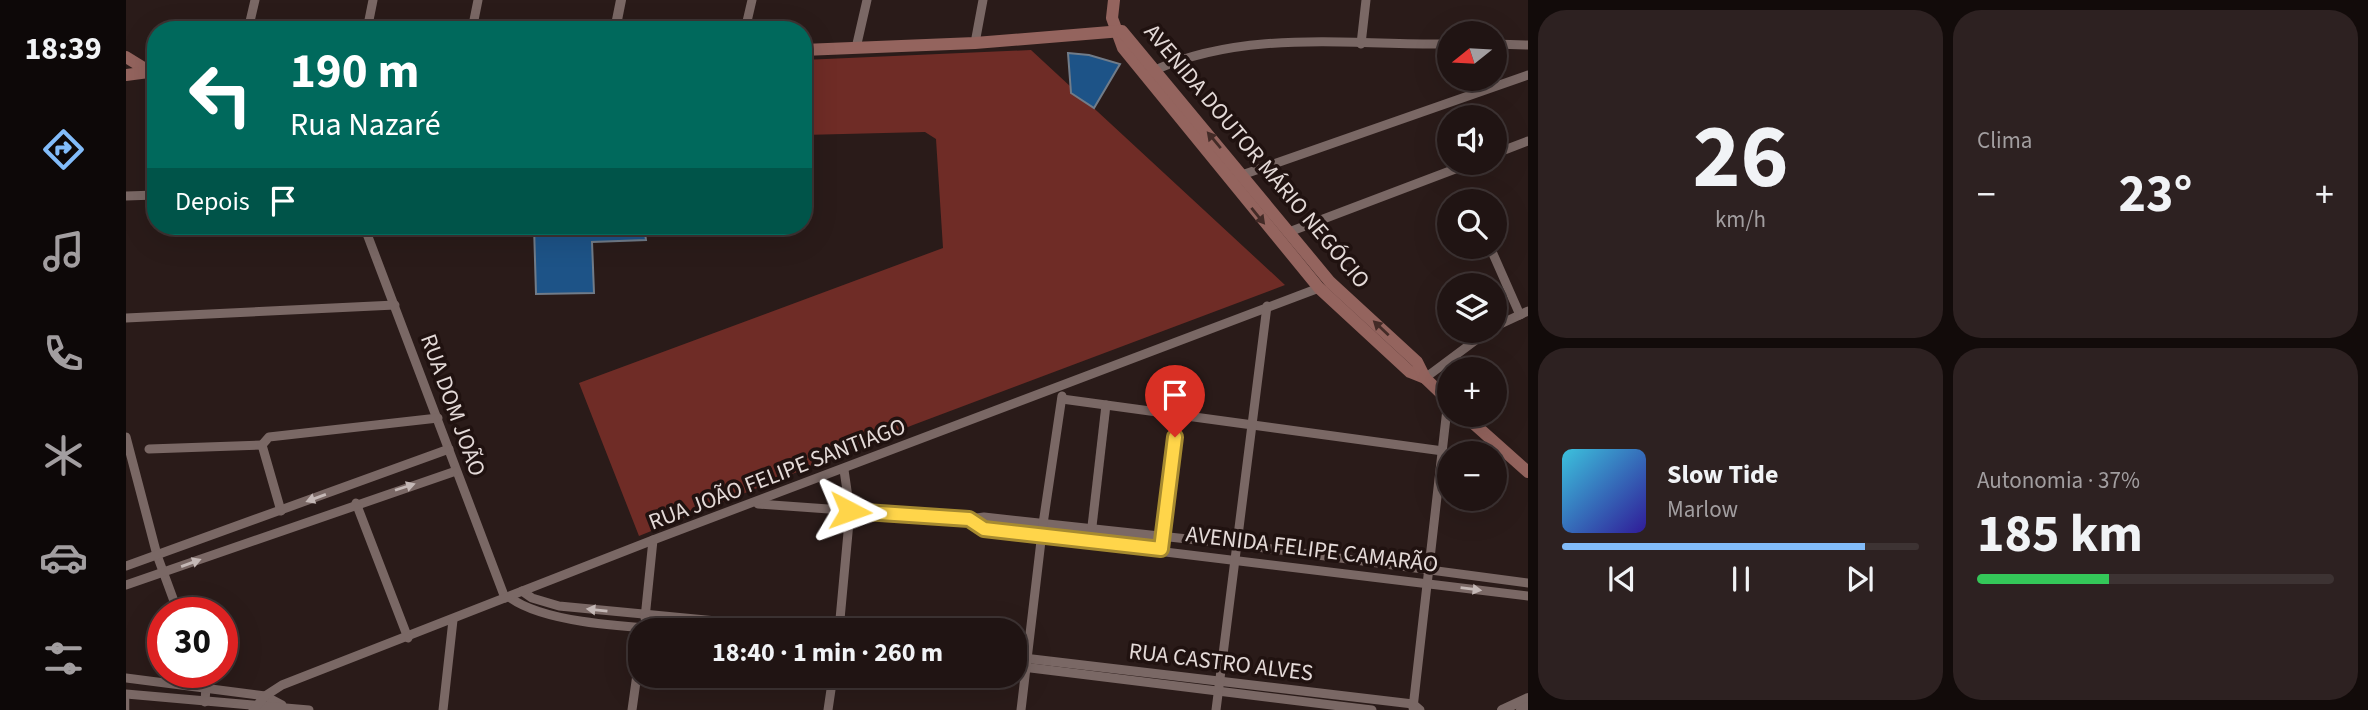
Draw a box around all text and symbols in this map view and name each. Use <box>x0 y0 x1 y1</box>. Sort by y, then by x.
street label: AVENIDA DOUTOR MÁRIO NEGÓCIO <box>1136 17 1378 295</box>
north arrow <box>1437 21 1507 91</box>
map controls <box>1437 21 1507 511</box>
text: 18:39 <box>24 26 102 72</box>
text: 190 m <box>290 37 419 107</box>
icon: left <box>175 49 266 140</box>
text: 26 <box>1692 93 1789 222</box>
text: Rua Nazaré <box>290 102 441 148</box>
button: sound <box>1437 105 1507 175</box>
text: Clima <box>1977 124 2032 157</box>
icon: directions <box>39 125 88 174</box>
one-way arrow <box>1207 131 1222 148</box>
text: 23° <box>2119 158 2192 232</box>
text: − <box>1977 168 1996 222</box>
text: + <box>2315 168 2334 222</box>
icon: arrive <box>264 182 302 220</box>
text: Depois <box>175 183 250 220</box>
button: search <box>1437 189 1507 259</box>
text: km/h <box>1715 203 1766 236</box>
one-way arrow <box>1250 207 1265 224</box>
icon: music <box>39 227 88 276</box>
button: layers <box>1437 273 1507 343</box>
one-way arrow <box>1372 320 1390 336</box>
icon: phone <box>39 329 88 378</box>
street label: RUA DOM JOÃO <box>412 329 494 481</box>
button: + <box>1437 357 1507 427</box>
pin <box>1145 365 1205 437</box>
icon: arrive <box>1156 376 1194 414</box>
street label: RUA JOÃO FELIPE SANTIAGO <box>644 410 910 538</box>
icon: climate <box>39 431 88 480</box>
button: − <box>1437 441 1507 511</box>
text: Slow Tide <box>1667 456 1778 493</box>
text: Autonomia · 37% <box>1977 464 2140 497</box>
position arrow <box>813 474 887 548</box>
one-way arrow <box>395 482 416 492</box>
one-way arrow <box>305 493 326 504</box>
text: Marlow <box>1667 493 1738 526</box>
text: 185 km <box>1977 498 2143 572</box>
street label: AVENIDA FELIPE CAMARÃO <box>1184 517 1440 581</box>
icon: car <box>39 533 88 582</box>
one-way arrow <box>180 557 201 568</box>
icon: previous <box>1603 560 1641 598</box>
icon: pause <box>1722 560 1760 598</box>
icon: next <box>1841 560 1879 598</box>
one-way arrow <box>1460 583 1482 594</box>
speed limit sign: 30 <box>147 597 238 688</box>
one-way arrow <box>585 604 607 615</box>
icon: filters <box>39 634 88 683</box>
text: 18:40 · 1 min · 260 m <box>712 634 943 671</box>
street label: RUA CASTRO ALVES <box>1127 634 1315 690</box>

